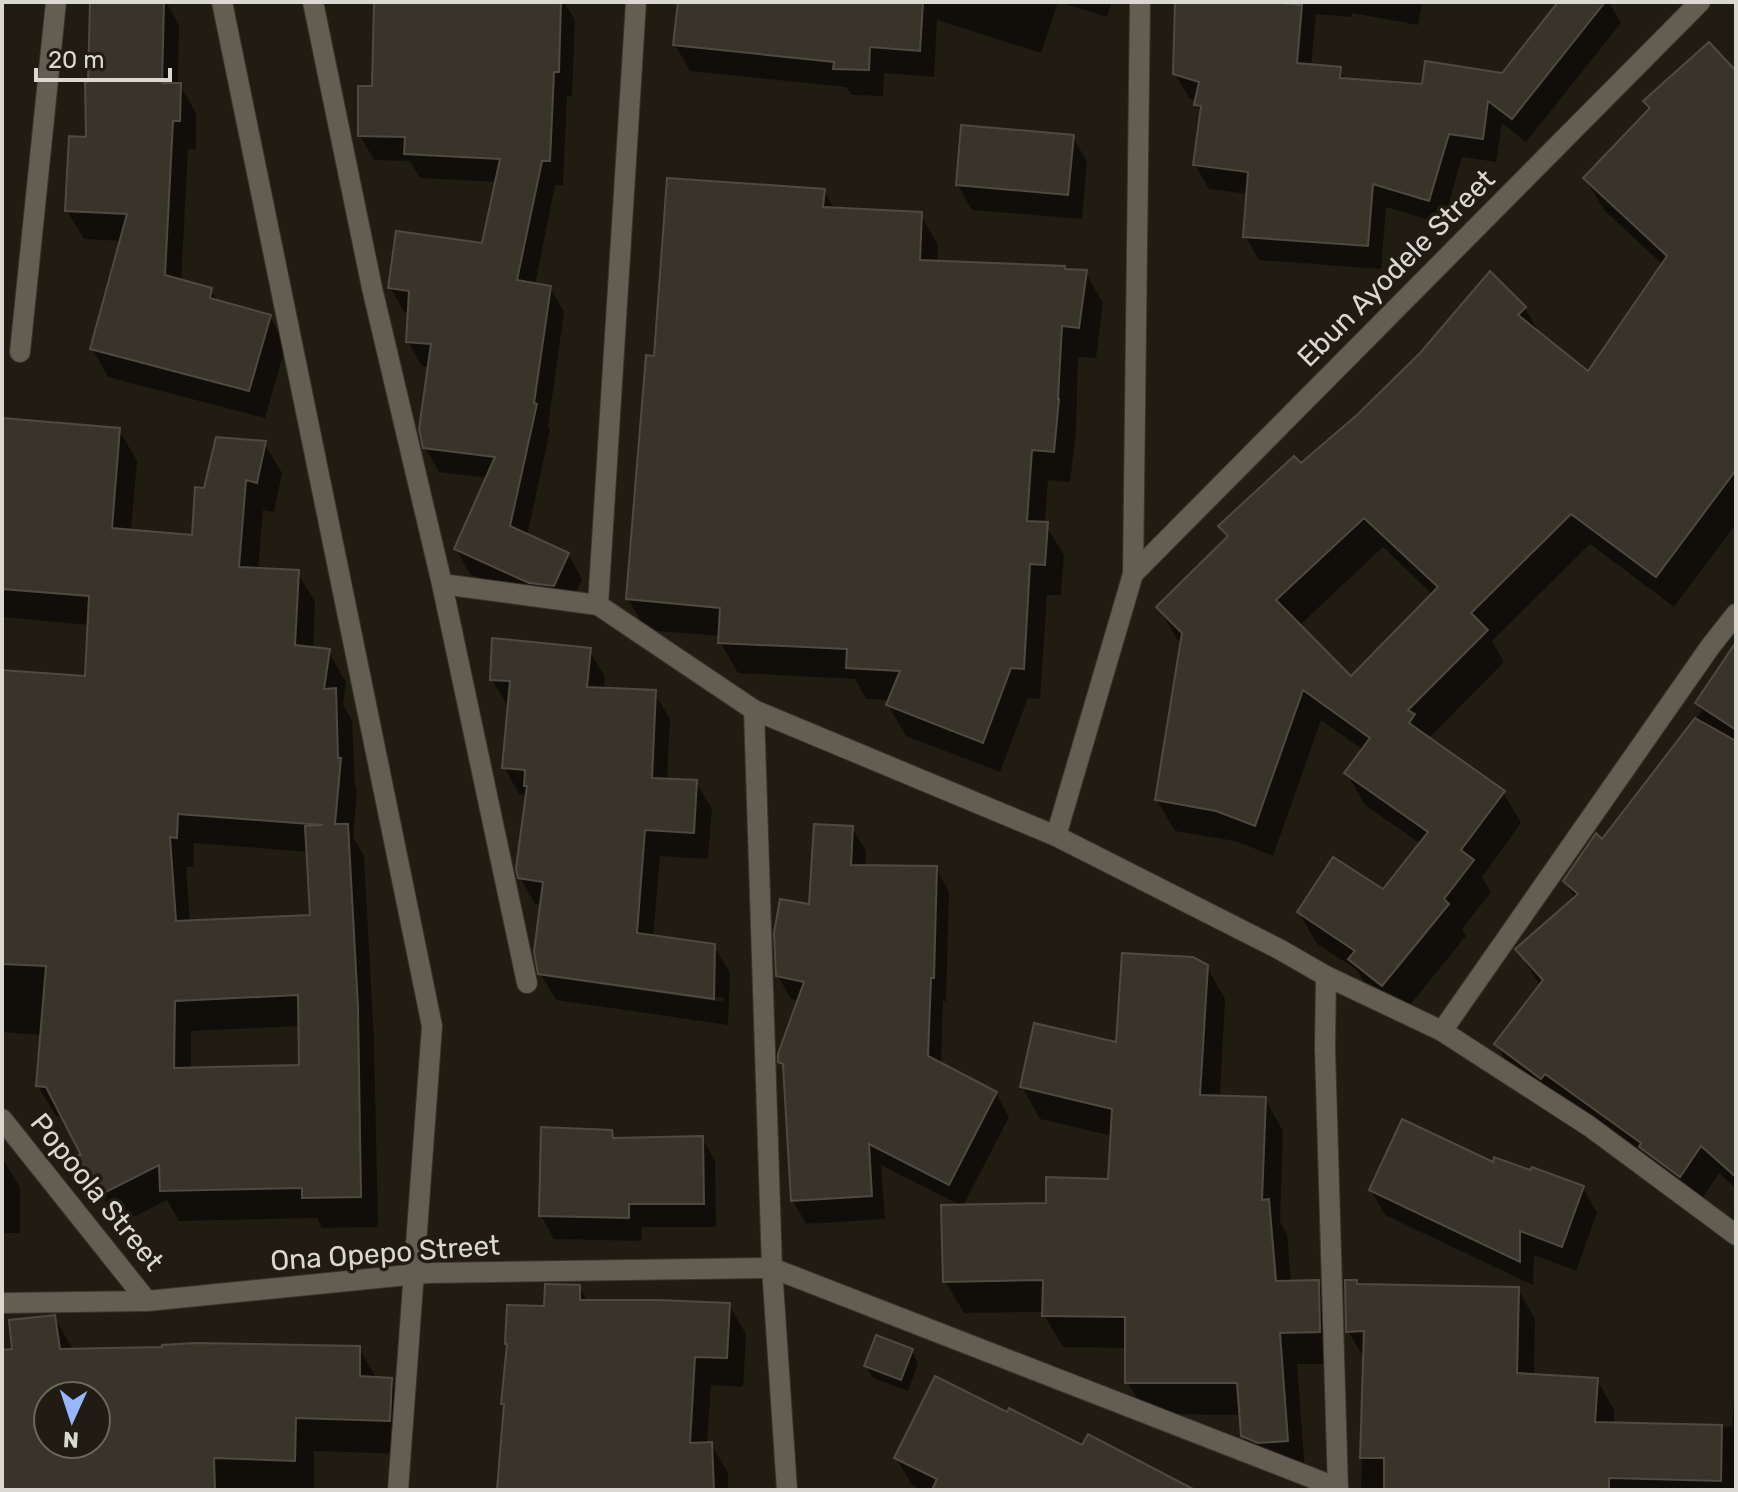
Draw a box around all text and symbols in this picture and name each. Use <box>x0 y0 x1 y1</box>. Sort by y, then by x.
scale bar <box>36 32 170 82</box>
text: 20 m <box>48 46 105 74</box>
street label: Ebun Ayodele Street <box>1291 163 1501 373</box>
street label: Popoola Street <box>24 1107 171 1277</box>
street label: Ona Opepo Street <box>269 1229 501 1277</box>
north arrow <box>32 1380 112 1460</box>
text: N <box>62 1426 80 1453</box>

